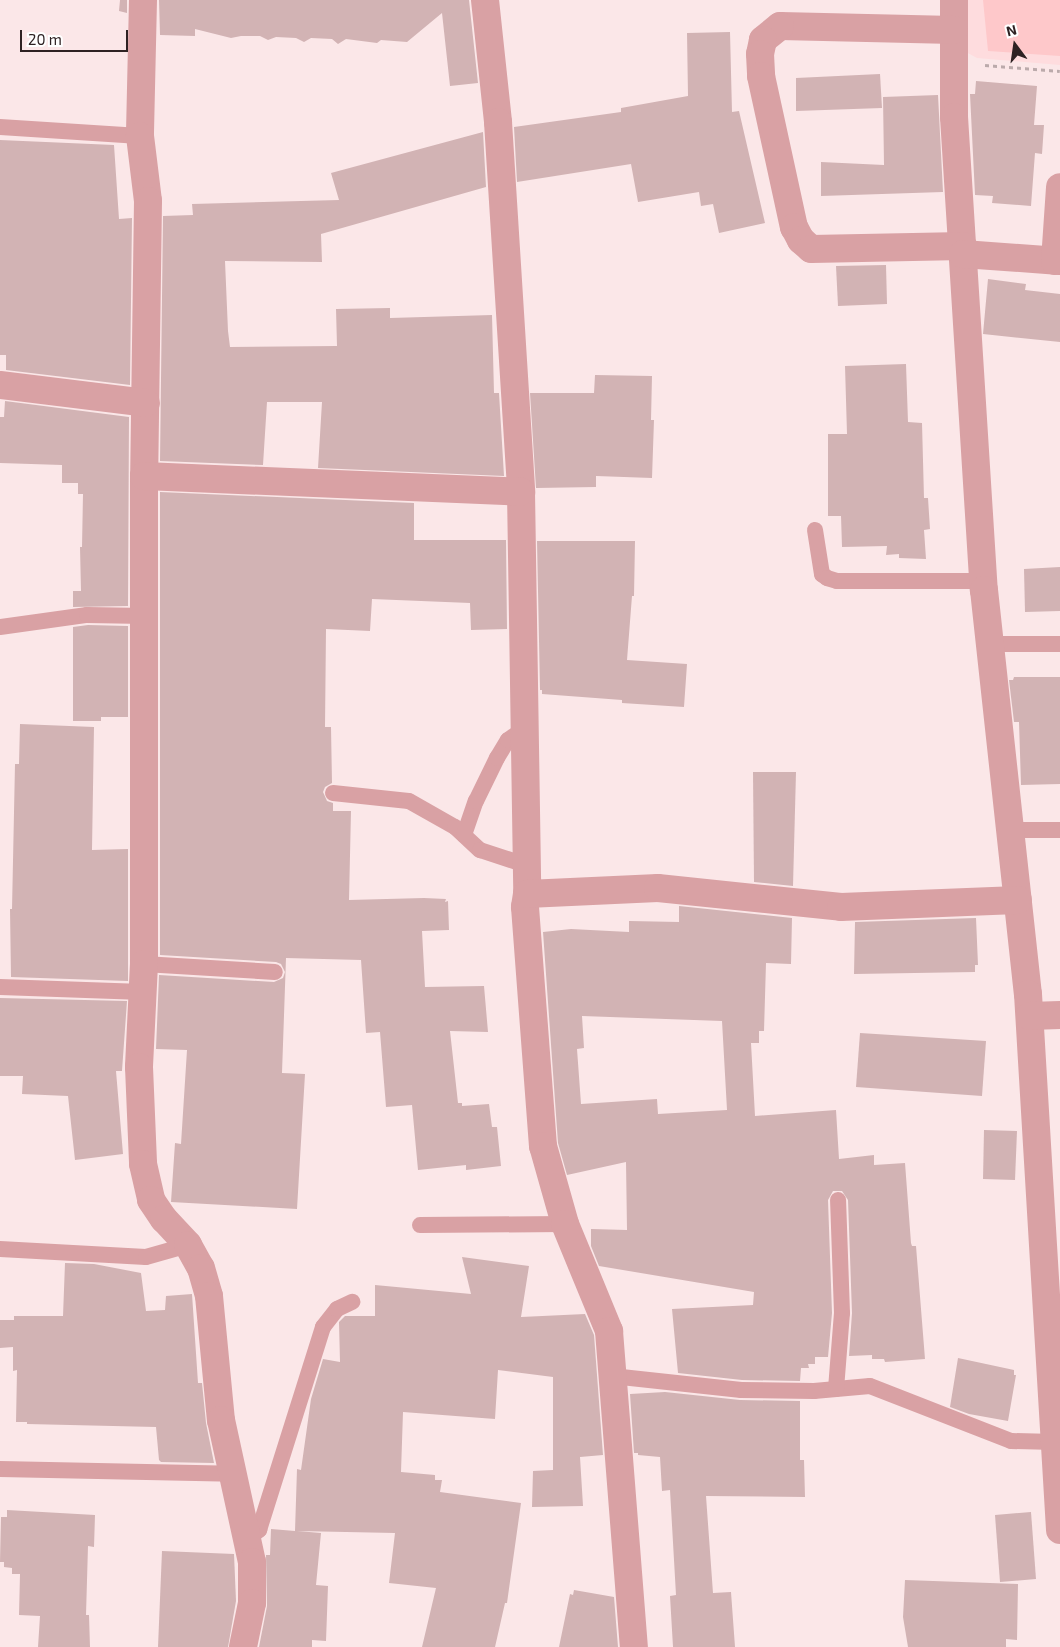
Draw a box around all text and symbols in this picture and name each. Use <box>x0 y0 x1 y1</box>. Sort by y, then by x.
scale bar <box>22 20 130 52</box>
north arrow <box>990 20 1040 70</box>
text: N <box>1004 20 1018 39</box>
text: 20 m <box>28 30 62 48</box>

